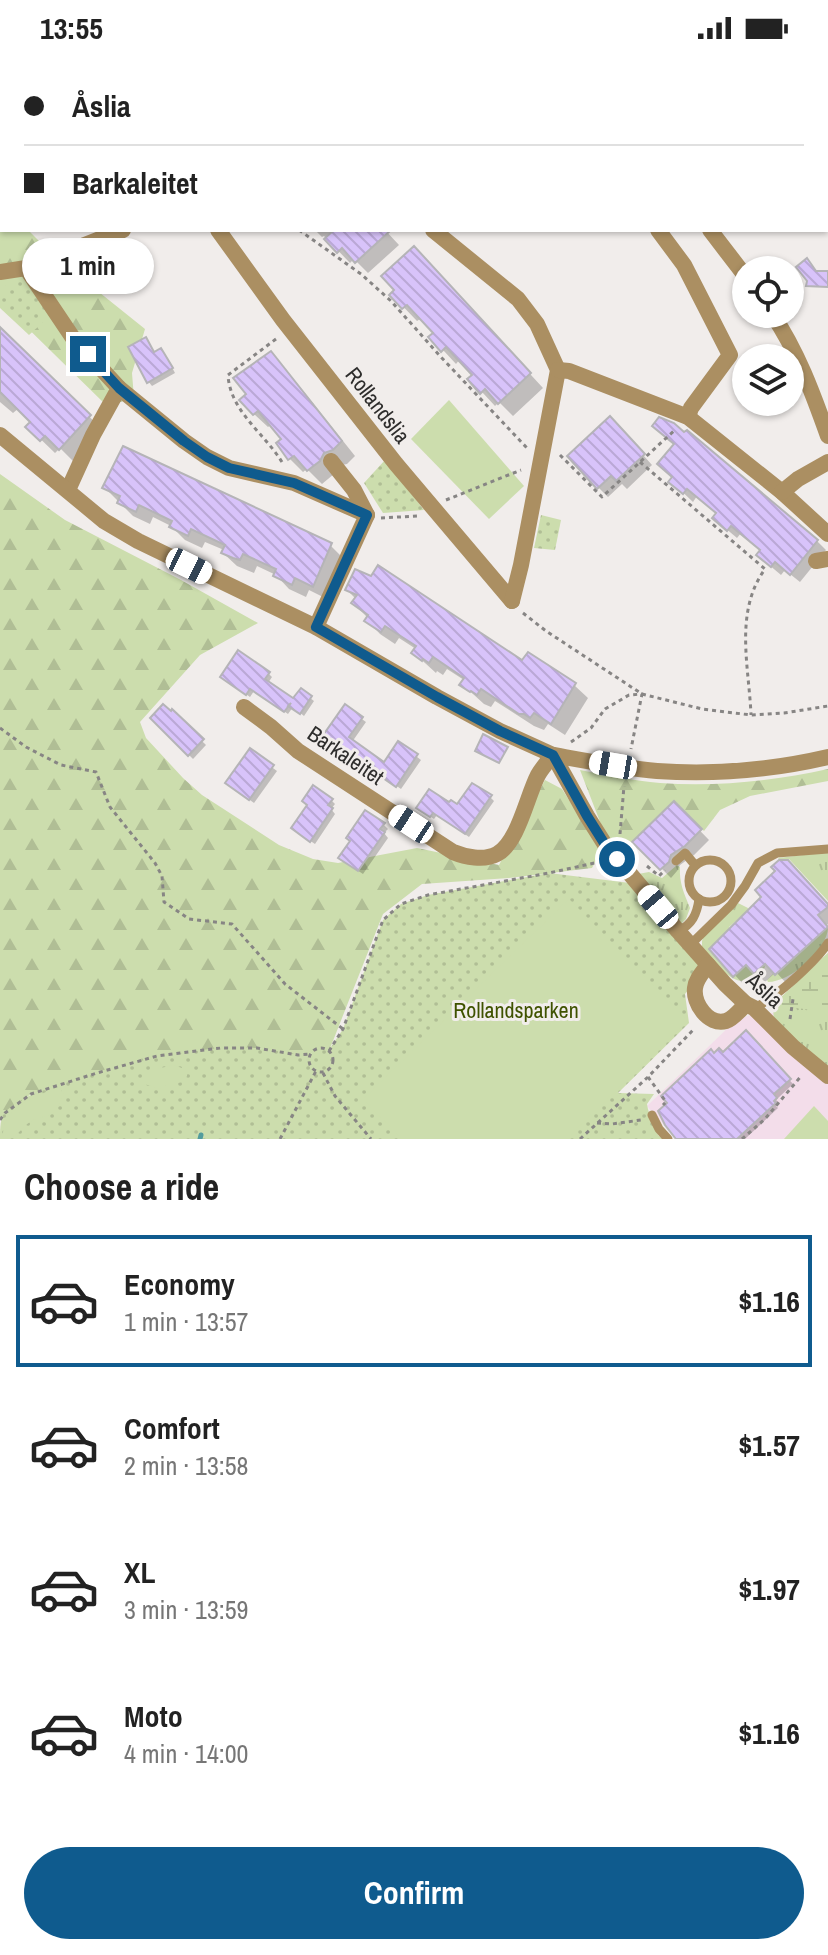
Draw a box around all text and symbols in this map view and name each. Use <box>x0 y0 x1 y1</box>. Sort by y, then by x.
text: 13:55 <box>40 8 103 48</box>
text: Åslia <box>72 86 131 126</box>
text: Barkaleitet <box>72 163 198 203</box>
callout: 1 min <box>22 238 154 294</box>
text: 1 min <box>60 248 116 283</box>
map controls <box>732 256 804 416</box>
button: locate <box>732 256 804 328</box>
route end <box>70 336 106 372</box>
button: layers <box>732 344 804 416</box>
street label: Rollandslia <box>339 361 417 449</box>
car <box>162 545 216 587</box>
street label: Barkaleitet <box>302 718 390 792</box>
car <box>587 749 639 781</box>
car <box>384 801 438 847</box>
route start <box>599 841 635 877</box>
car <box>633 881 683 933</box>
street label: Åslia <box>739 965 790 1015</box>
park label: Rollandsparken <box>453 995 579 1025</box>
text: Choose a ride <box>24 1163 219 1211</box>
text: Economy <box>124 1264 235 1304</box>
icon: car <box>28 1265 100 1337</box>
text: $1.16 <box>738 1281 800 1321</box>
text: 1 min · 13:57 <box>124 1304 248 1339</box>
text: Comfort <box>124 1408 220 1448</box>
icon: car <box>28 1409 100 1481</box>
text: $1.57 <box>738 1425 800 1465</box>
text: 2 min · 13:58 <box>124 1448 248 1483</box>
text: XL <box>124 1552 155 1592</box>
icon: car <box>28 1553 100 1625</box>
text: $1.97 <box>738 1569 800 1609</box>
text: 3 min · 13:59 <box>124 1592 248 1627</box>
text: Moto <box>124 1696 183 1736</box>
icon: car <box>28 1697 100 1769</box>
text: $1.16 <box>738 1713 800 1753</box>
text: 4 min · 14:00 <box>124 1736 248 1771</box>
button: Confirm <box>24 1847 804 1939</box>

